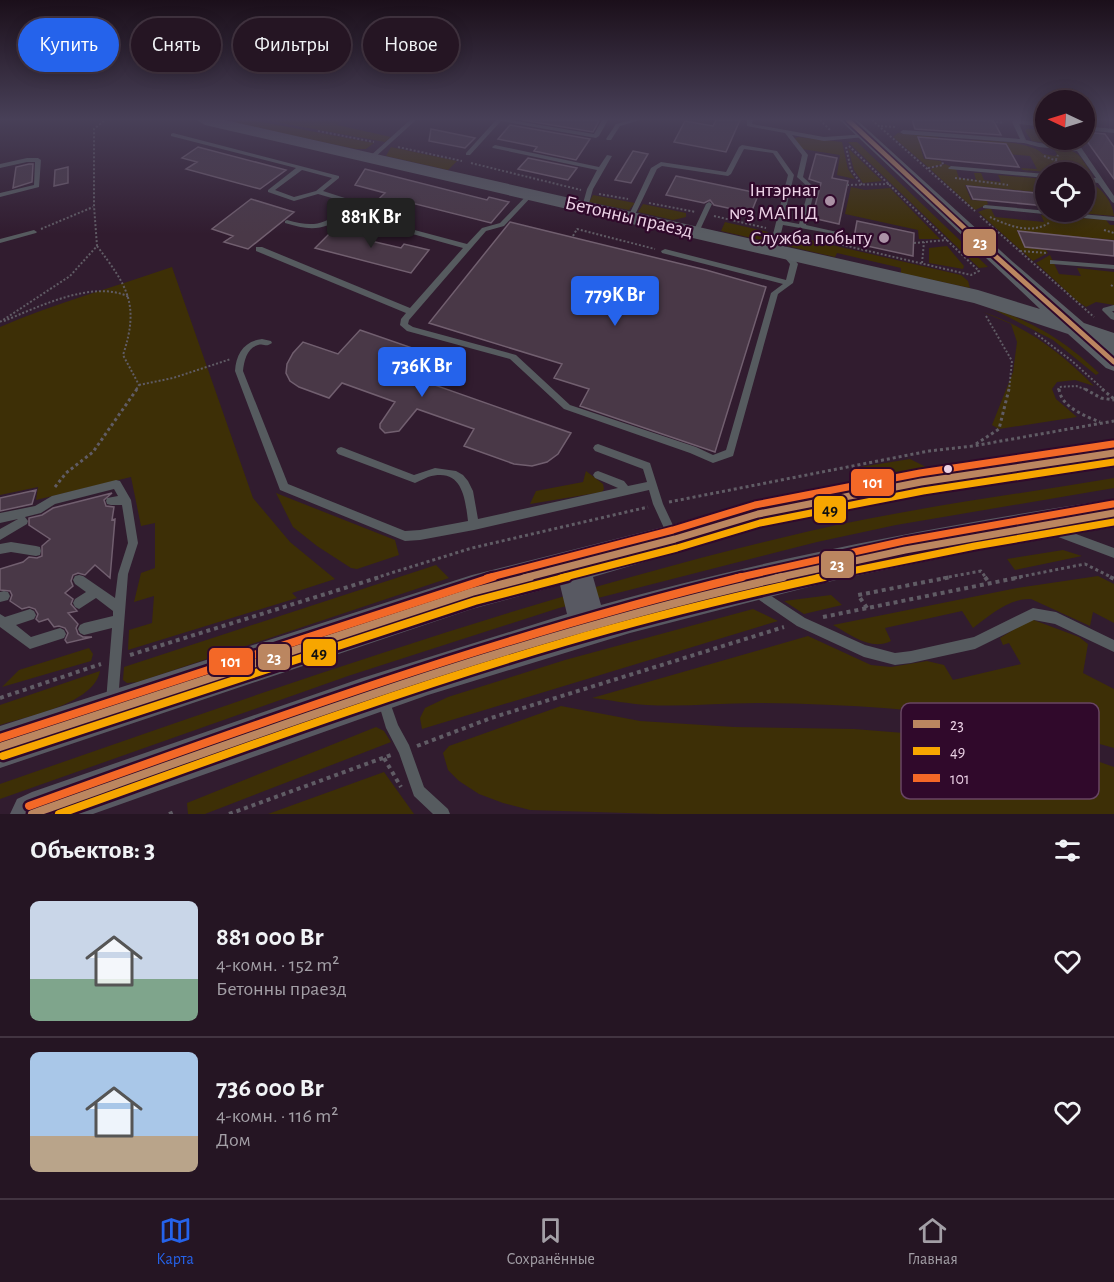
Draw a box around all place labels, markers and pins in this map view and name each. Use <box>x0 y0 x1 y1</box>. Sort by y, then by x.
place label: Інтэрнат №3 МАПІД <box>729 180 819 223</box>
marker: Інтэрнат №3 МАПІД <box>823 194 837 208</box>
pin: 881K Br <box>316 198 426 249</box>
place label: Служба побыту <box>750 228 872 248</box>
marker: Служба побыту <box>877 231 891 245</box>
pin: 779K Br <box>560 276 670 327</box>
pin: 736K Br <box>367 347 477 398</box>
unlabelled marker <box>942 463 954 475</box>

